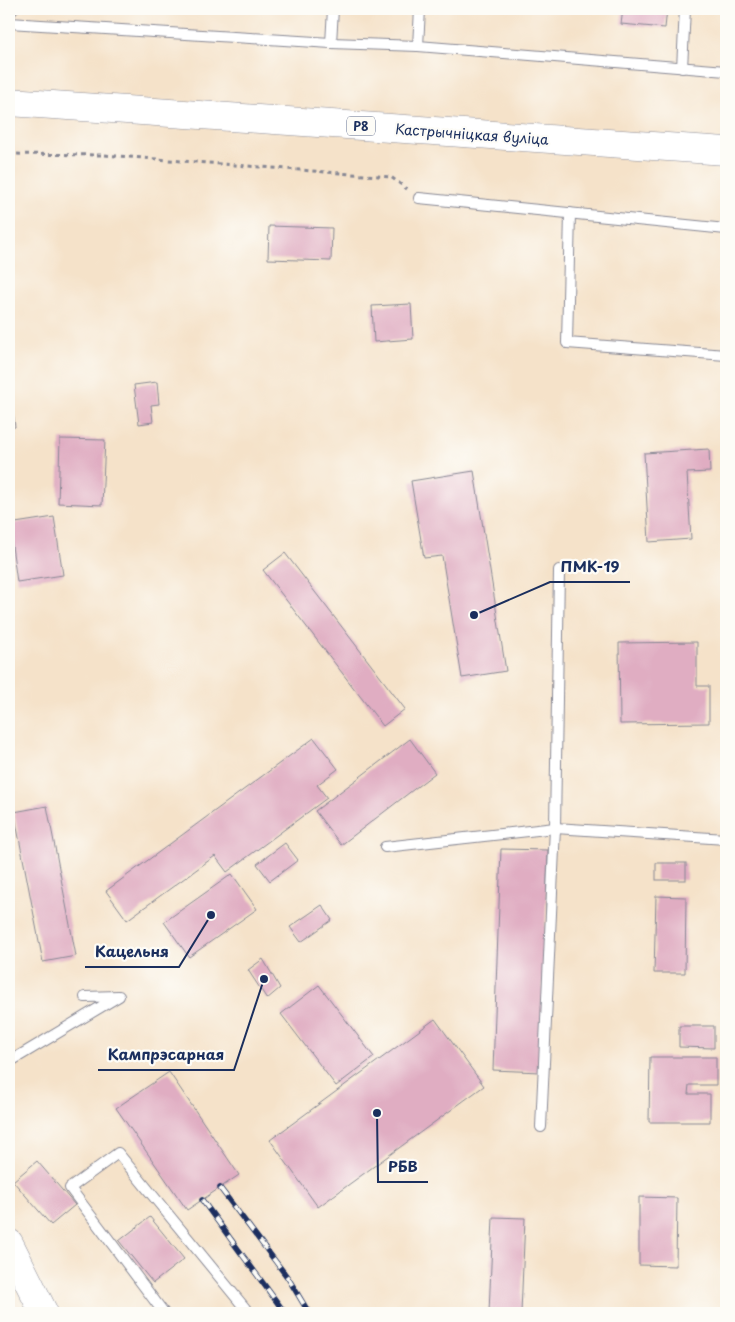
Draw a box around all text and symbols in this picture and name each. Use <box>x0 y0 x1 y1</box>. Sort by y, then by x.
road number: Р8 <box>347 116 375 136</box>
street label: Кастрычніцкая вуліца <box>394 118 550 150</box>
callout: ПМК-19 <box>550 552 630 582</box>
text: ПМК-19 <box>560 554 620 577</box>
callout: Кацельня <box>85 937 179 967</box>
text: Кацельня <box>95 939 169 962</box>
callout: Кампрэсарная <box>98 1040 234 1070</box>
text: Кампрэсарная <box>108 1042 224 1065</box>
callout: РБВ <box>378 1152 428 1182</box>
text: РБВ <box>388 1154 418 1177</box>

